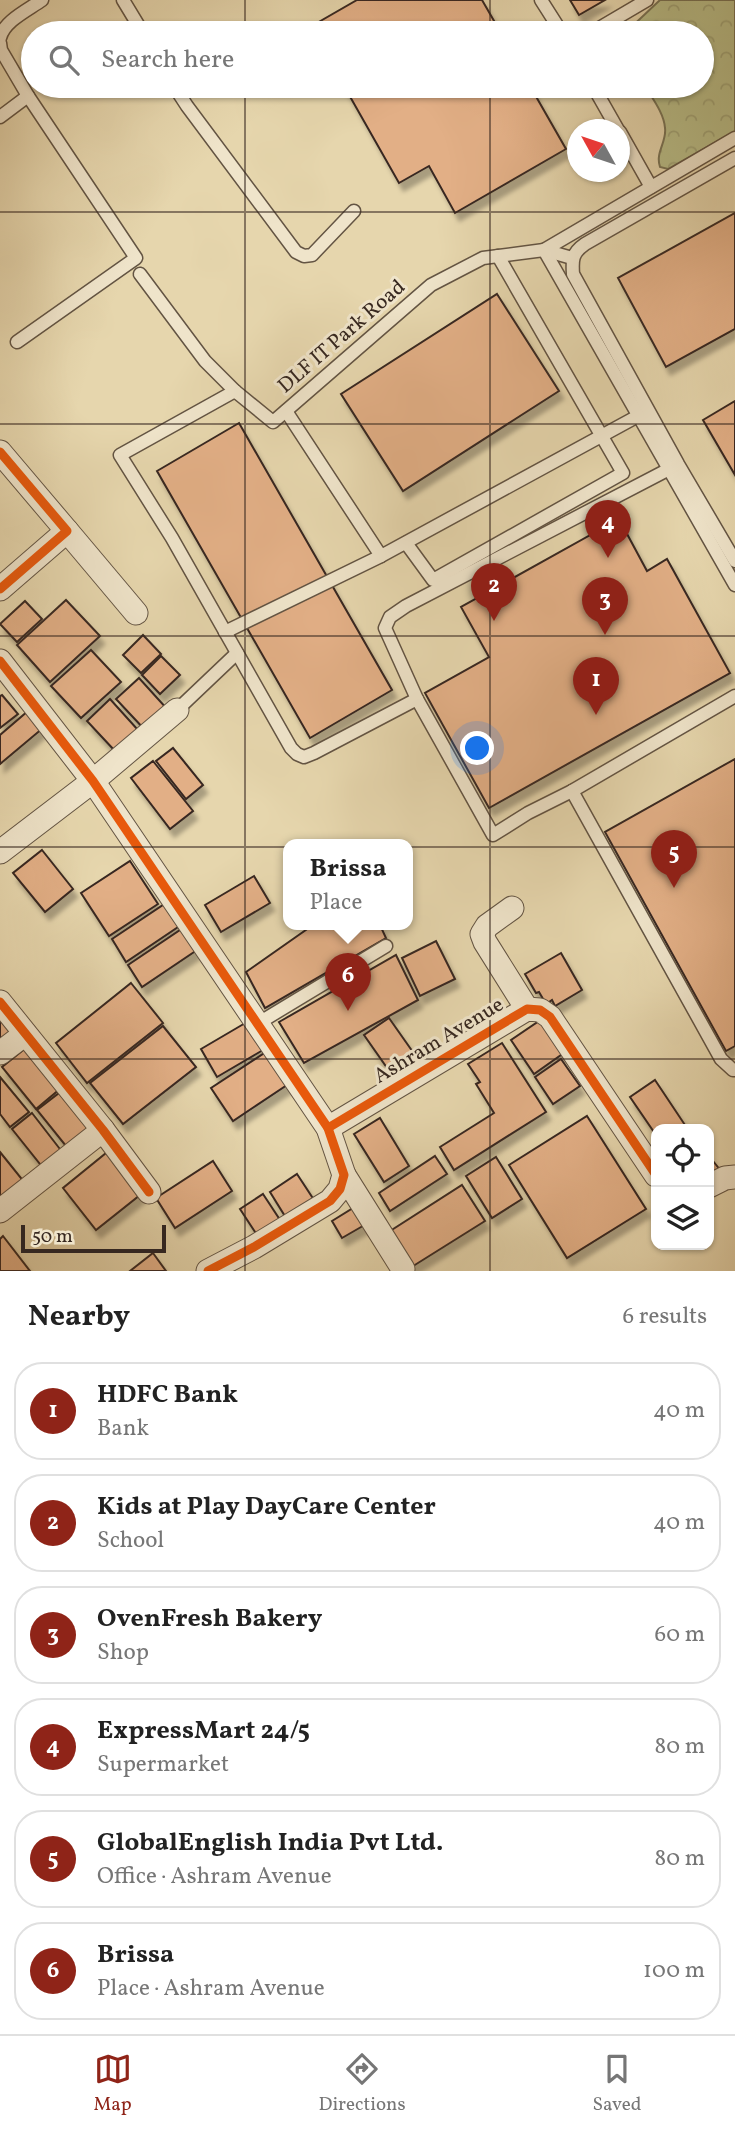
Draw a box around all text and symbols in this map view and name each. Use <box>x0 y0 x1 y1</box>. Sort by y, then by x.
search box <box>21 21 714 98</box>
icon: search <box>45 41 83 79</box>
text: Search here <box>101 42 234 78</box>
north arrow <box>567 119 630 182</box>
street label: DLF IT Park Road <box>272 273 412 401</box>
pin: 4 <box>585 500 631 558</box>
pin: 2 <box>471 563 517 621</box>
pin: 3 <box>582 577 628 635</box>
pin: 1 <box>573 657 619 715</box>
your location <box>460 731 494 765</box>
pin: 5 <box>651 830 697 888</box>
popup <box>283 839 413 930</box>
text: Brissa <box>309 851 387 887</box>
text: Place <box>309 887 362 919</box>
pin: 6 <box>325 953 371 1011</box>
street label: Ashram Avenue <box>369 991 510 1091</box>
map controls <box>651 1124 714 1250</box>
button: locate <box>651 1124 714 1187</box>
button: layers <box>651 1187 714 1250</box>
scale bar <box>21 1222 166 1254</box>
text: 50 m <box>32 1224 73 1250</box>
text: Nearby <box>28 1296 130 1338</box>
text: 6 results <box>623 1301 707 1333</box>
text: HDFC Bank <box>97 1377 238 1413</box>
text: 1 <box>48 1395 58 1427</box>
text: 40 m <box>653 1395 705 1427</box>
text: Bank <box>97 1413 149 1445</box>
text: Kids at Play DayCare Center <box>97 1489 436 1525</box>
text: 2 <box>47 1507 59 1539</box>
text: 40 m <box>653 1507 705 1539</box>
text: School <box>97 1525 164 1557</box>
text: OvenFresh Bakery <box>97 1601 322 1637</box>
text: 3 <box>47 1619 59 1651</box>
text: 60 m <box>655 1619 705 1651</box>
text: Shop <box>97 1637 149 1669</box>
text: ExpressMart 24/5 <box>97 1713 310 1749</box>
text: 4 <box>46 1731 60 1763</box>
text: 80 m <box>655 1731 705 1763</box>
text: Supermarket <box>97 1749 229 1781</box>
text: GlobalEnglish India Pvt Ltd. <box>97 1825 443 1861</box>
text: 5 <box>47 1843 59 1875</box>
text: 80 m <box>655 1843 705 1875</box>
text: Office · Ashram Avenue <box>97 1861 332 1893</box>
text: Brissa <box>97 1937 174 1973</box>
text: 6 <box>47 1955 59 1987</box>
text: 100 m <box>643 1955 705 1987</box>
text: Place · Ashram Avenue <box>97 1973 325 2005</box>
tab: Map <box>93 2050 132 2118</box>
tab: Directions <box>319 2050 406 2118</box>
tab: Saved <box>593 2050 641 2118</box>

